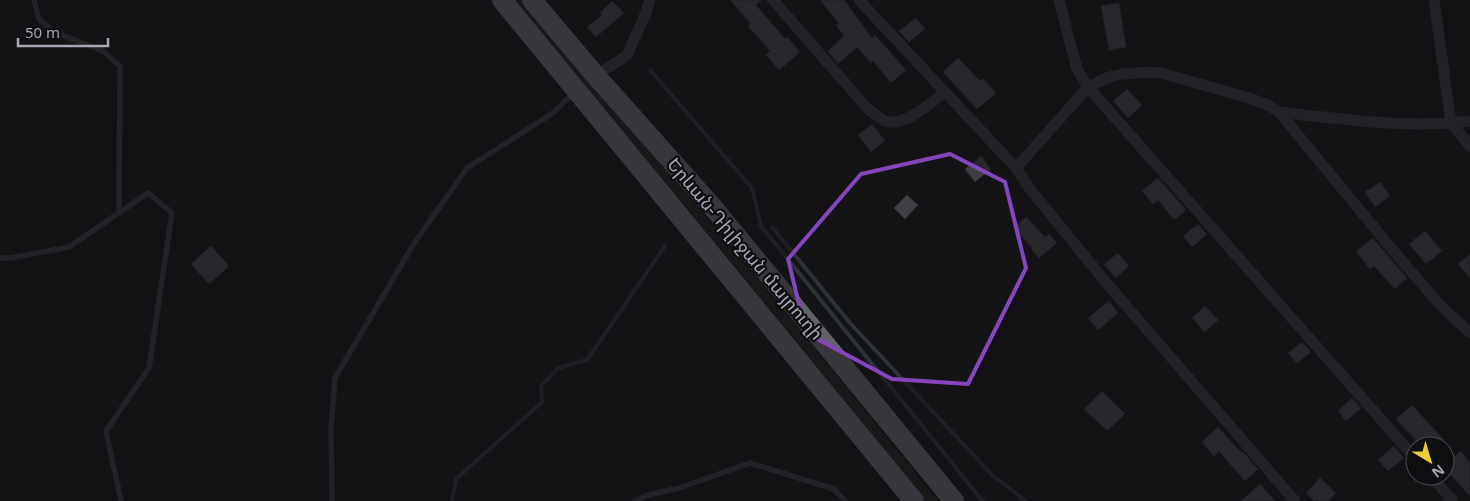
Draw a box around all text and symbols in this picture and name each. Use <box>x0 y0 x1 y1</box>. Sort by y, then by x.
scale bar <box>18 15 108 47</box>
text: 50 m <box>25 22 60 42</box>
street label: Երևան-Դիլիջան մայրուղի <box>662 152 829 344</box>
north arrow <box>1405 436 1455 486</box>
text: N <box>1428 461 1449 483</box>

